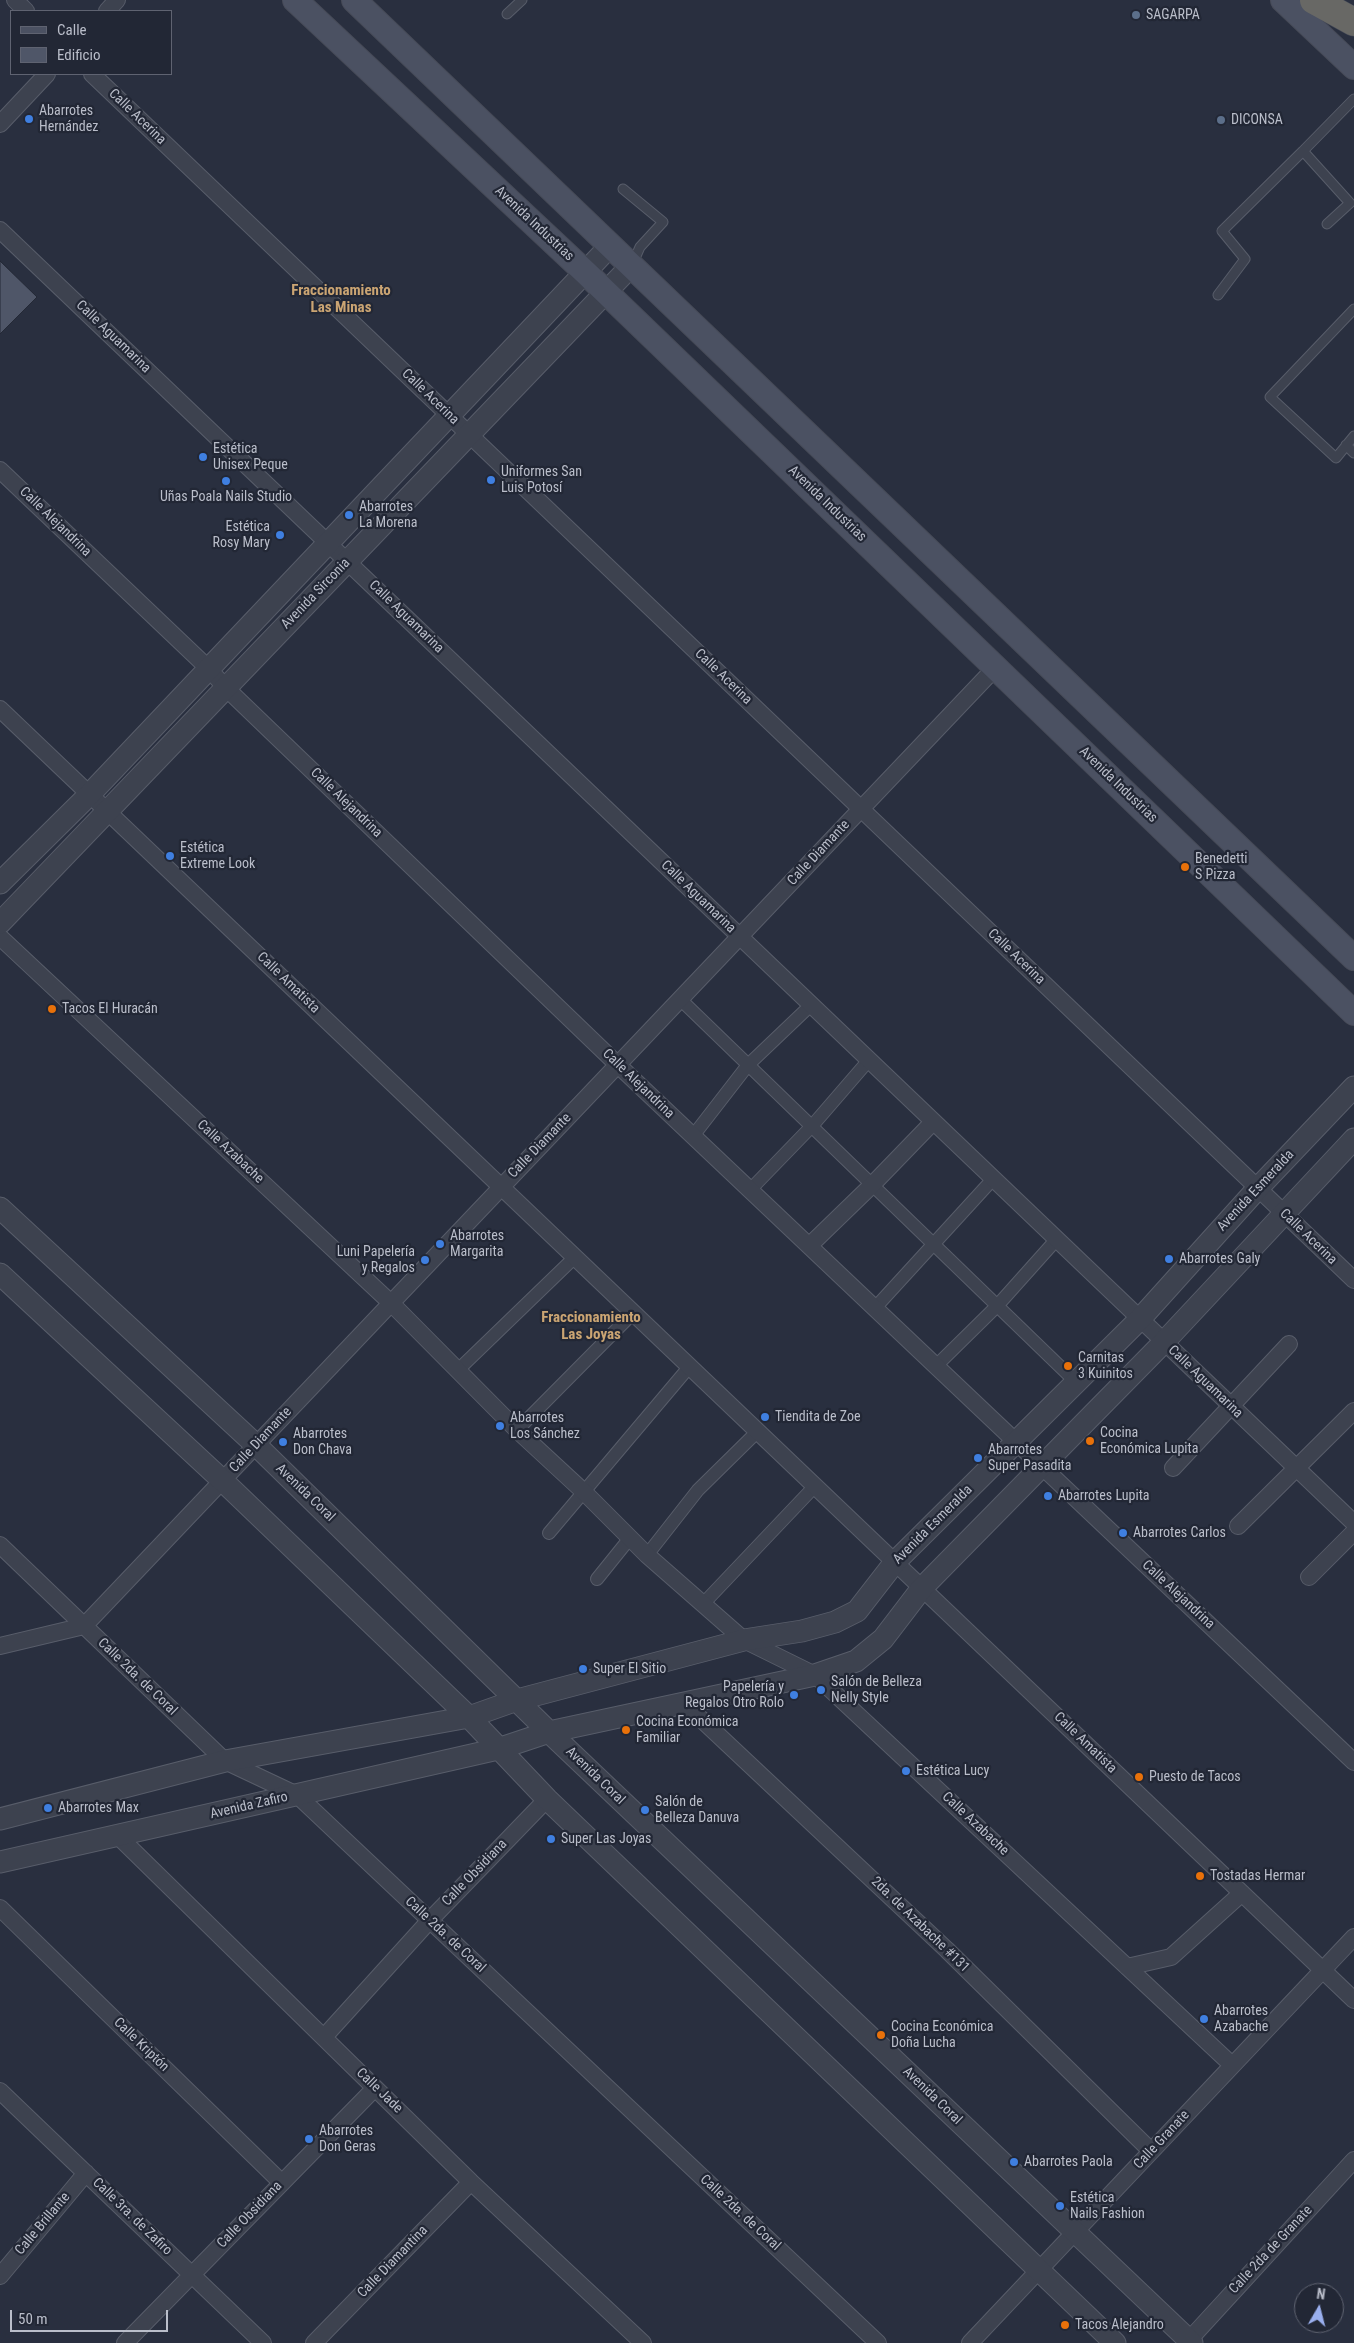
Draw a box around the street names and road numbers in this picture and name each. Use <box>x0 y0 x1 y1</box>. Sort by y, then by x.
street label: Calle Acerina <box>105 86 169 148</box>
street label: Avenida Industrias <box>491 183 577 265</box>
street label: Calle Aguamarina <box>72 297 154 377</box>
street label: Calle Acerina <box>398 366 462 428</box>
street label: Avenida Industrias <box>784 462 870 546</box>
street label: Calle Alejandrina <box>16 484 94 560</box>
street label: Avenida Sirconia <box>278 555 354 633</box>
street label: Calle Aguamarina <box>365 577 447 657</box>
street label: Calle Acerina <box>691 646 755 708</box>
street label: Avenida Industrias <box>1075 743 1161 827</box>
street label: Calle Alejandrina <box>307 765 385 841</box>
street label: Calle Diamante <box>784 817 854 889</box>
street label: Calle Aguamarina <box>657 857 739 937</box>
street label: Calle Acerina <box>984 926 1048 988</box>
street label: Calle Amatista <box>253 949 323 1017</box>
street label: Calle Alejandrina <box>599 1046 677 1122</box>
street label: Calle Diamante <box>505 1110 575 1182</box>
street label: Calle Azabache <box>193 1117 267 1187</box>
street label: Avenida Esmeralda <box>1214 1147 1298 1235</box>
street label: Calle Acerina <box>1276 1206 1340 1268</box>
street label: Calle Aguamarina <box>1164 1342 1246 1422</box>
street label: Calle Diamante <box>226 1404 296 1476</box>
street label: Avenida Coral <box>272 1461 338 1525</box>
street label: Avenida Esmeralda <box>890 1482 976 1568</box>
street label: Calle Alejandrina <box>1138 1557 1218 1633</box>
street label: Calle 2da. de Coral <box>94 1635 180 1719</box>
street label: Calle Amatista <box>1050 1709 1120 1777</box>
street label: Avenida Coral <box>562 1744 628 1808</box>
street label: Avenida Zafiro <box>209 1789 289 1823</box>
street label: Calle Azabache <box>938 1789 1012 1859</box>
street label: Calle Obsidiana <box>439 1836 511 1910</box>
street label: 2da. de Azabache #131 <box>867 1874 973 1976</box>
street label: Calle 2da. de Coral <box>401 1893 489 1977</box>
street label: Calle Kriptón <box>110 2014 172 2076</box>
street label: Avenida Coral <box>899 2064 965 2128</box>
street label: Calle Jade <box>352 2065 406 2117</box>
street label: Calle Granate <box>1131 2107 1193 2173</box>
street label: Calle 2da. de Coral <box>696 2171 784 2255</box>
street label: Calle 3ra. de Zafiro <box>89 2175 175 2259</box>
street label: Calle Obsidiana <box>214 2178 286 2252</box>
street label: Calle Brillante <box>12 2189 74 2259</box>
street label: Calle 2da de Granate <box>1226 2202 1316 2298</box>
street label: Calle Diamantina <box>354 2222 432 2302</box>

